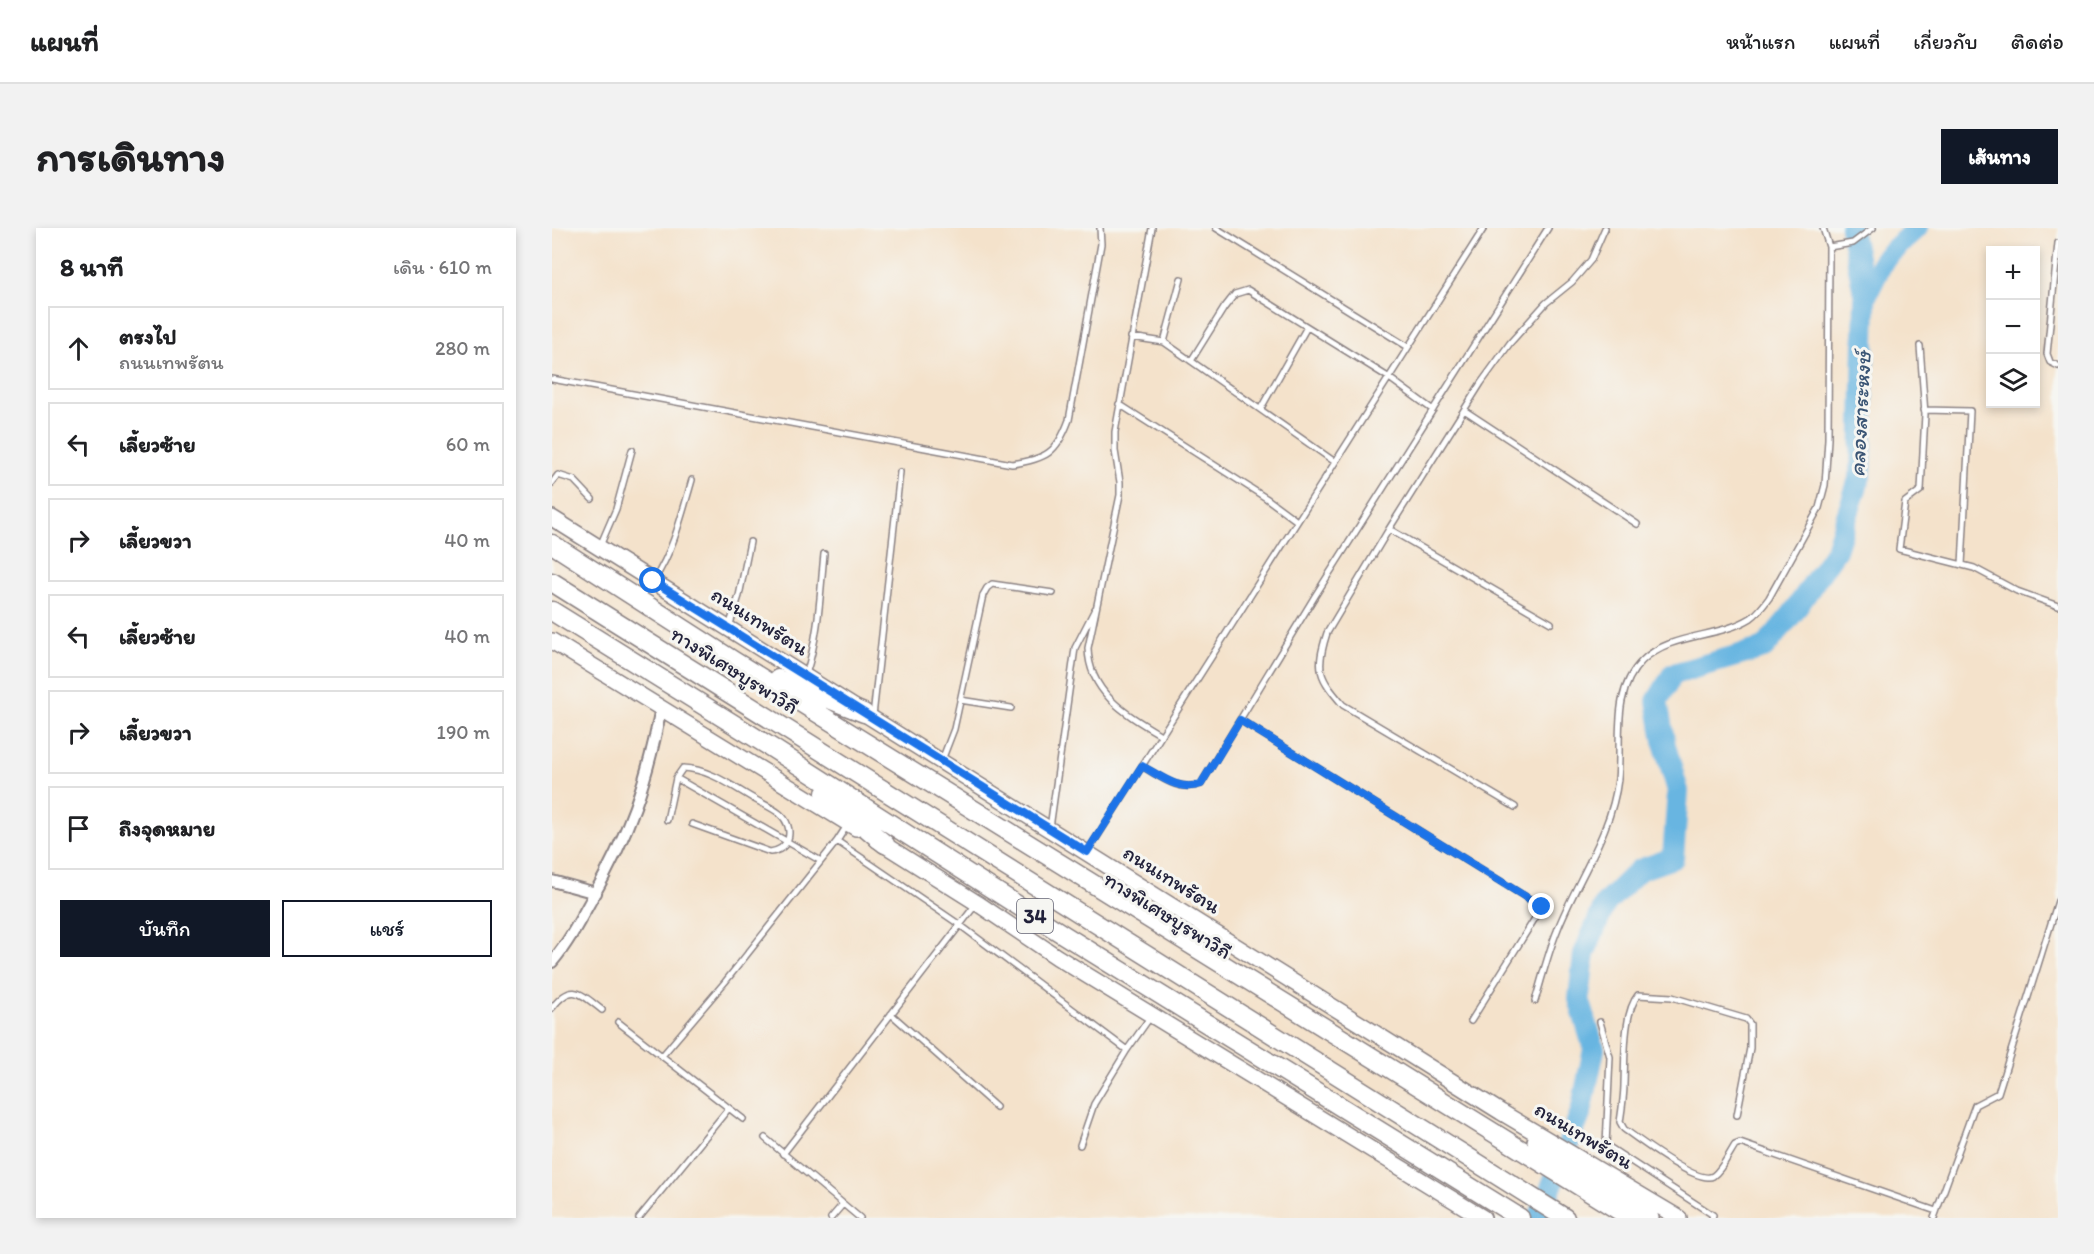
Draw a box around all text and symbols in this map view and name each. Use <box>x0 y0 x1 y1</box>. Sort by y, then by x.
text: แผนที่ <box>30 24 99 58</box>
text: หน้าแรก <box>1726 29 1796 54</box>
text: แผนที่ <box>1829 29 1880 54</box>
text: เกี่ยวกับ <box>1913 29 1978 54</box>
text: ติดต่อ <box>2011 29 2064 54</box>
button: เส้นทาง <box>1941 129 2058 184</box>
text: การเดินทาง <box>36 131 226 182</box>
map controls <box>1986 246 2040 408</box>
button: + <box>1986 246 2040 300</box>
text: 8 นาที <box>60 251 124 283</box>
text: เดิน · 610 m <box>393 255 492 279</box>
button: − <box>1986 300 2040 354</box>
text: ตรงไป <box>119 323 177 350</box>
icon: ahead <box>62 332 95 365</box>
text: 280 m <box>435 336 490 360</box>
water label: คลองสาระหงษ์ <box>1843 347 1877 478</box>
text: ถนนเทพรัตน <box>119 350 224 374</box>
button: layers <box>1986 354 2040 408</box>
icon: left <box>62 428 95 461</box>
text: เลี้ยวซ้าย <box>119 431 195 458</box>
text: 60 m <box>446 432 490 456</box>
icon: right <box>62 524 95 557</box>
text: เลี้ยวขวา <box>119 527 192 554</box>
text: 40 m <box>444 528 490 552</box>
route start <box>639 567 665 593</box>
street label: ถนนเทพรัตน <box>707 581 813 661</box>
icon: left <box>62 620 95 653</box>
street label: ทางพิเศษบูรพาวิถี <box>666 621 803 721</box>
text: เลี้ยวซ้าย <box>119 623 195 650</box>
text: 40 m <box>444 624 490 648</box>
icon: right <box>62 716 95 749</box>
text: เลี้ยวขวา <box>119 719 192 746</box>
text: 190 m <box>437 720 490 744</box>
icon: arrive <box>62 812 95 845</box>
text: ถึงจุดหมาย <box>119 815 215 842</box>
street label: ถนนเทพรัตน <box>1119 839 1225 919</box>
street label: ทางพิเศษบูรพาวิถี <box>1099 866 1236 966</box>
route end <box>1528 893 1554 919</box>
road number: 34 <box>1017 899 1053 933</box>
button: บันทึก <box>60 900 270 957</box>
button: แชร์ <box>282 900 492 957</box>
street label: ถนนเทพรัตน <box>1530 1096 1638 1174</box>

